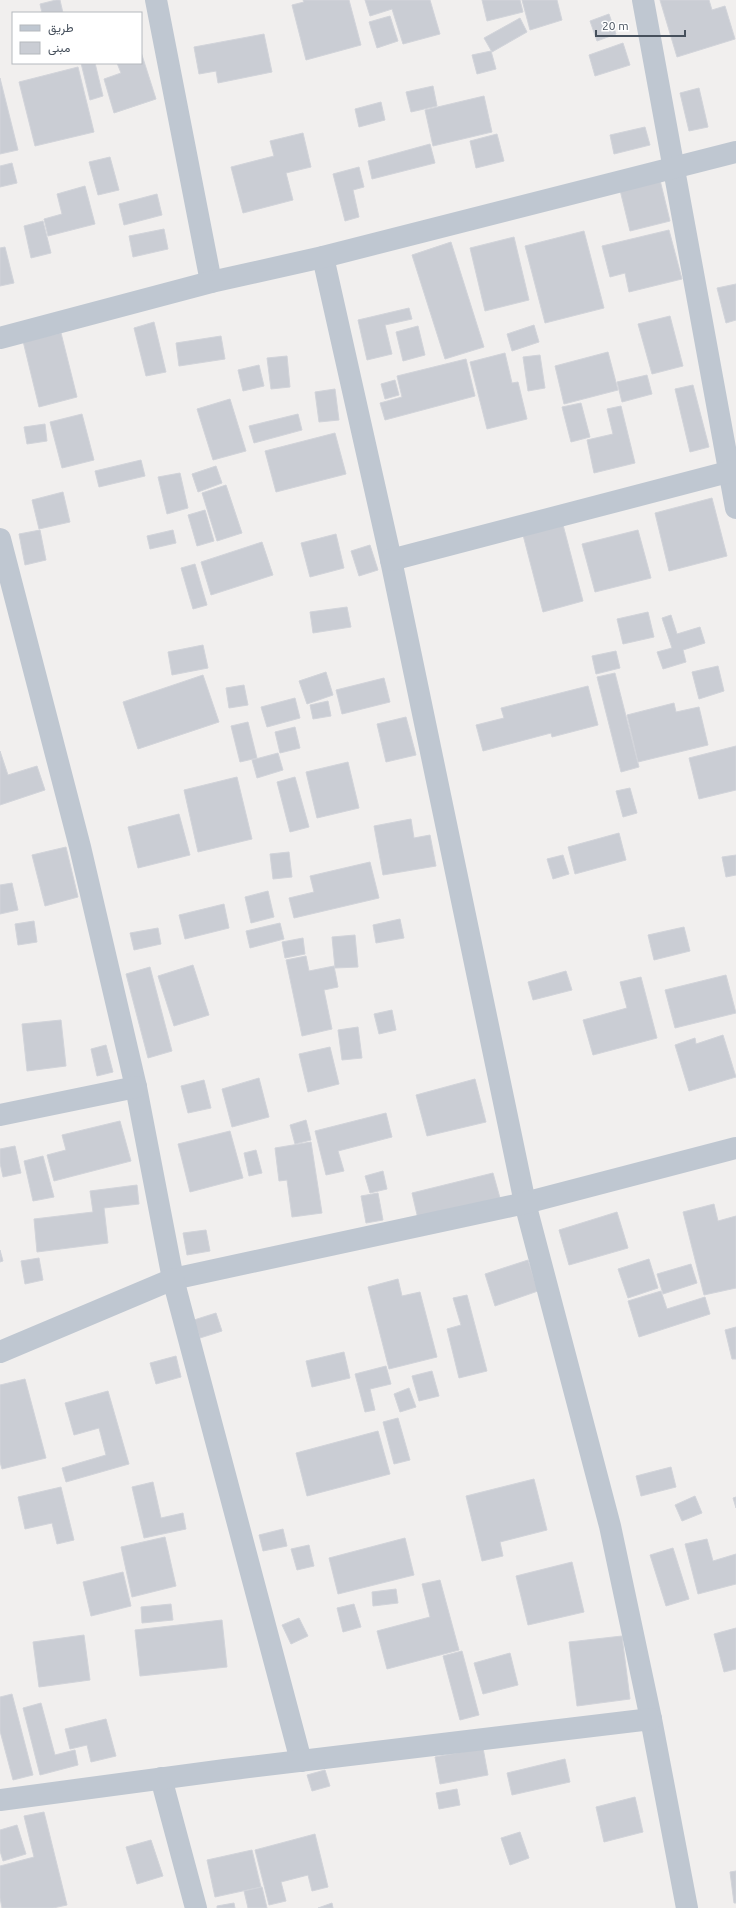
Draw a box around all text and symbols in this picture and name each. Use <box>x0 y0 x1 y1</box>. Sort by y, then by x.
legend <box>12 12 142 64</box>
scale bar <box>596 12 685 38</box>
text: 20 m <box>602 19 629 32</box>
text: طريق <box>48 21 74 36</box>
text: مبنى <box>48 41 70 56</box>

